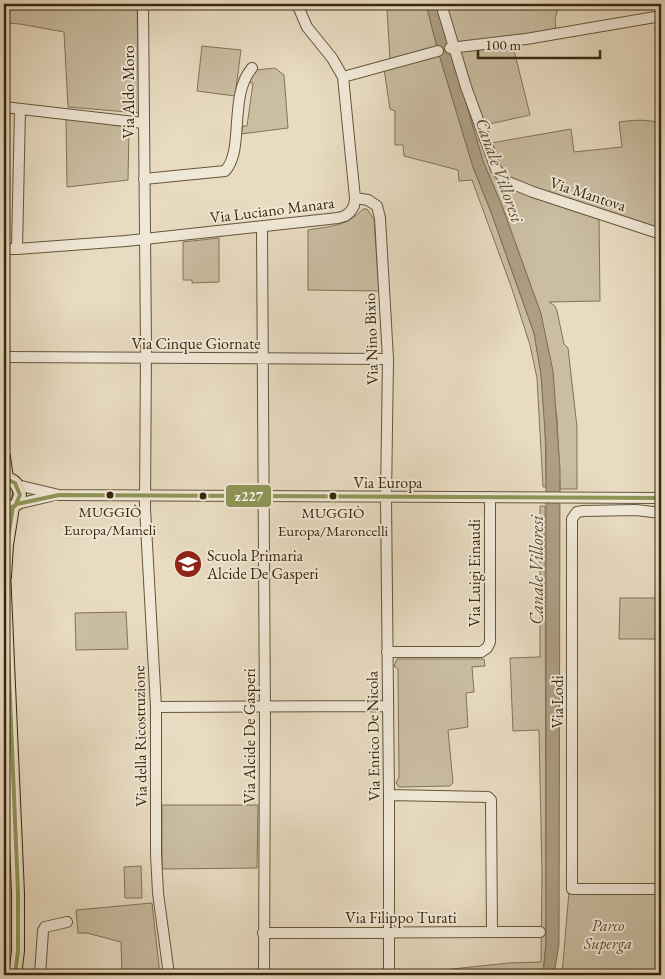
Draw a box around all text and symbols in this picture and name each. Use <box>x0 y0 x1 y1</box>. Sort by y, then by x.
scale bar <box>478 28 600 60</box>
text: 100 m <box>485 35 522 54</box>
street label: Via Aldo Moro <box>118 45 139 139</box>
water label: Canale Villoresi <box>470 115 530 226</box>
street label: Via Mantova <box>547 172 629 216</box>
street label: Via Luciano Manara <box>209 192 336 228</box>
street label: Via Nino Bixio <box>359 293 383 385</box>
street label: Via Cinque Giornate <box>132 333 260 354</box>
street label: Via Europa <box>353 472 423 493</box>
line badge: z227 <box>225 484 272 508</box>
text: z227 <box>235 487 264 505</box>
marker: MUGGIÒ Europa/Mameli <box>105 490 115 500</box>
unlabelled marker <box>198 491 208 501</box>
marker: MUGGIÒ Europa/Maroncelli <box>328 491 338 501</box>
place label: MUGGIÒ Europa/Mameli <box>64 502 156 539</box>
place label: MUGGIÒ Europa/Maroncelli <box>278 503 388 540</box>
water label: Canale Villoresi <box>525 515 548 625</box>
street label: Via Luigi Einaudi <box>464 519 485 627</box>
place label: Scuola Primaria Alcide De Gasperi <box>206 545 318 584</box>
school or university icon: Scuola Primaria Alcide De Gasperi <box>173 549 203 579</box>
street label: Via della Ricostruzione <box>128 665 152 807</box>
street label: Via Alcide De Gasperi <box>239 668 260 804</box>
street label: Via Enrico De Nicola <box>361 670 385 801</box>
street label: Via Lodi <box>547 675 568 729</box>
street label: Via Filippo Turati <box>345 907 457 928</box>
park label: Parco Superga <box>583 915 632 954</box>

